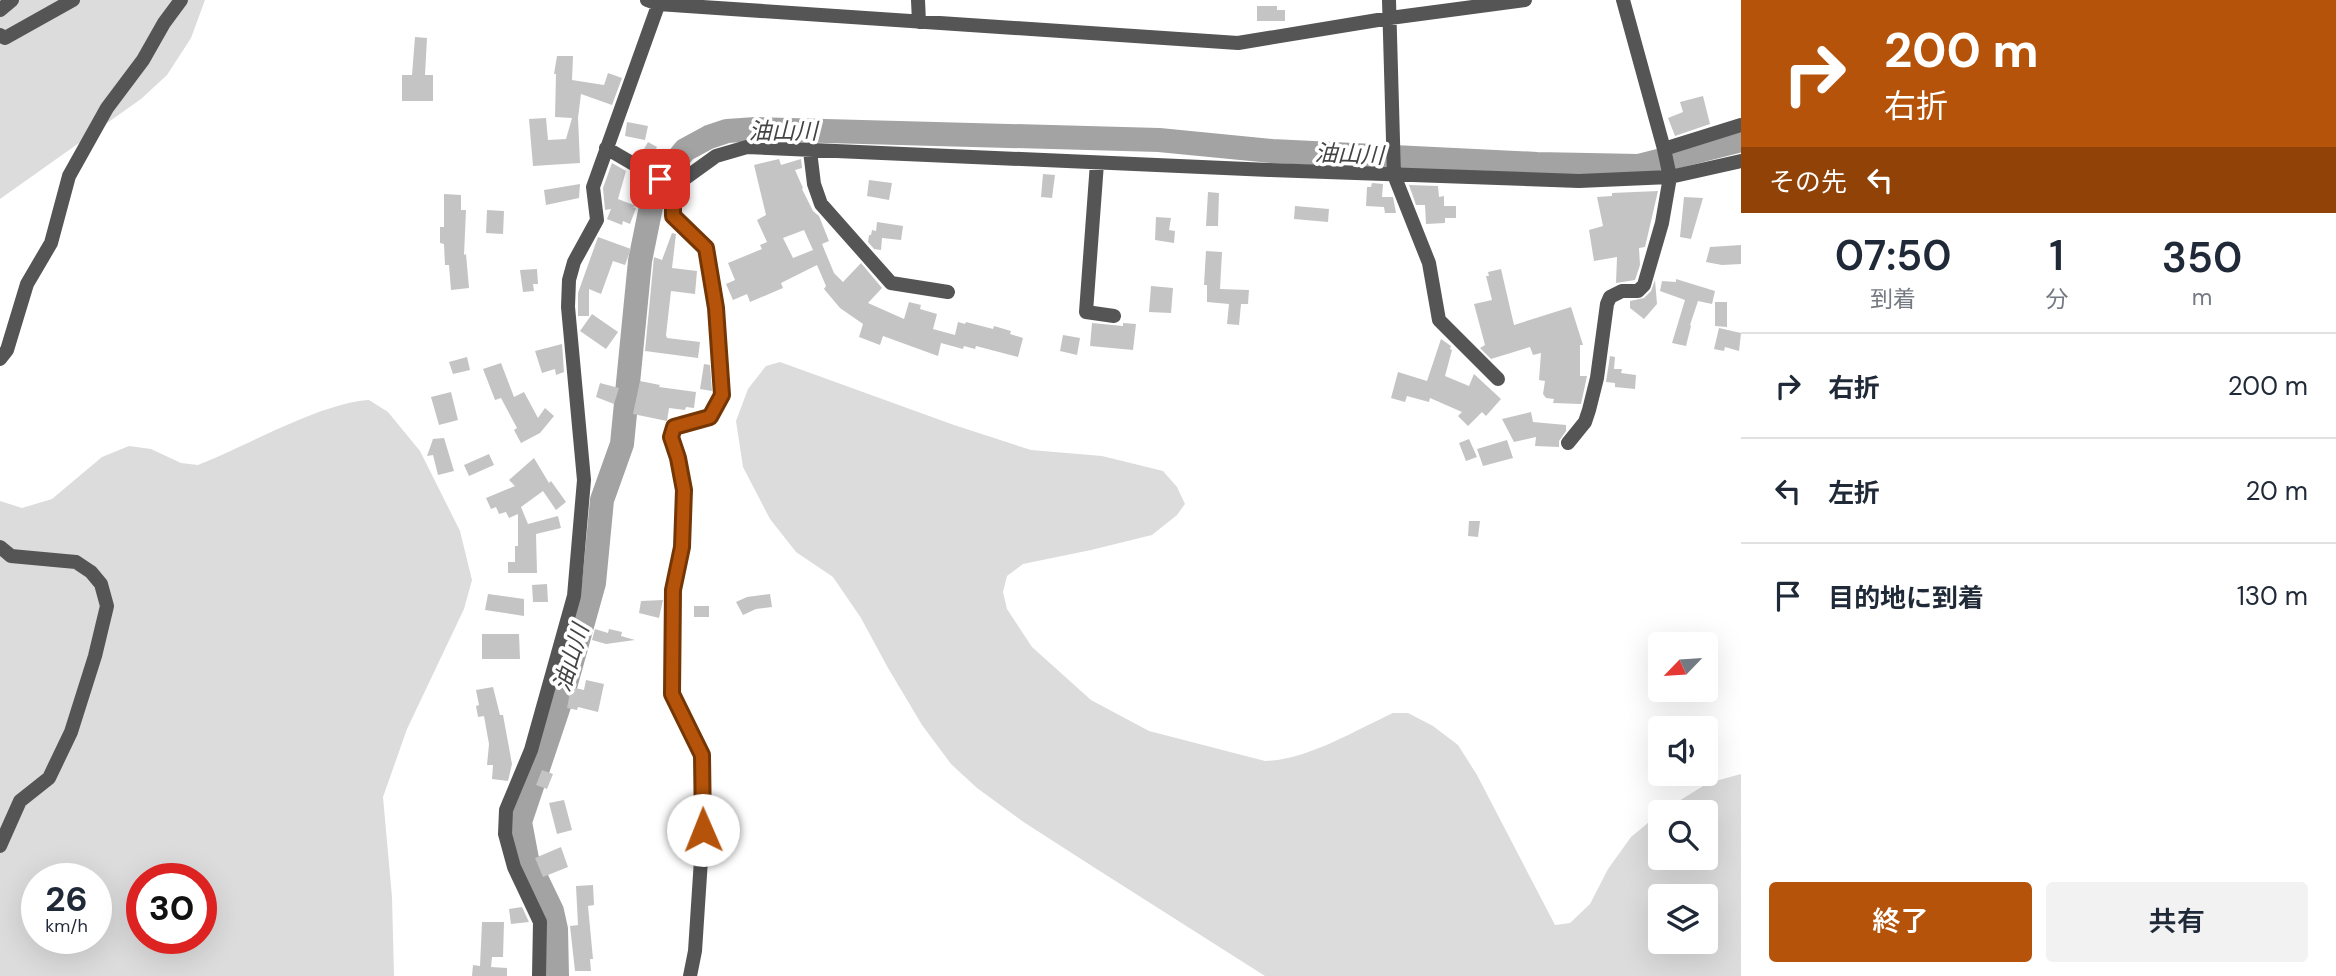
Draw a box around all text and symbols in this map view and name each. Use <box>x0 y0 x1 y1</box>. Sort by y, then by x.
text: 200 m <box>1884 18 2039 82</box>
icon: right <box>1769 28 1860 119</box>
text: 右折 <box>1884 85 1948 127</box>
water label: 油山川 <box>749 116 821 146</box>
water label: 油山川 <box>1314 138 1387 170</box>
pin <box>630 149 690 209</box>
icon: arrive <box>641 160 679 198</box>
icon: left <box>1861 161 1899 199</box>
text: その先 <box>1769 165 1847 199</box>
text: 07:50 <box>1835 228 1951 283</box>
text: 1 <box>2049 228 2064 283</box>
text: 350 <box>2162 230 2242 285</box>
text: m <box>2192 282 2212 312</box>
text: 到着 <box>1870 284 1916 314</box>
text: 分 <box>2045 284 2068 314</box>
icon: right <box>1769 367 1807 405</box>
text: 200 m <box>2228 369 2308 403</box>
text: 右折 <box>1828 371 1880 405</box>
icon: left <box>1769 472 1807 510</box>
text: 20 m <box>2245 474 2308 508</box>
text: 左折 <box>1828 476 1880 510</box>
icon: arrive <box>1769 577 1807 615</box>
text: 130 m <box>2237 579 2308 613</box>
text: 目的地に到着 <box>1828 581 1984 615</box>
water label: 油山川 <box>547 618 596 695</box>
north arrow <box>1648 632 1718 702</box>
map controls <box>1648 632 1718 954</box>
button: sound <box>1648 716 1718 786</box>
position arrow <box>666 793 740 867</box>
button: search <box>1648 800 1718 870</box>
speed limit sign: 30 <box>126 863 217 954</box>
text: 26 <box>45 876 88 922</box>
button: 終了 <box>1769 882 2032 962</box>
button: 共有 <box>2046 882 2308 962</box>
button: layers <box>1648 884 1718 954</box>
text: km/h <box>45 914 88 938</box>

